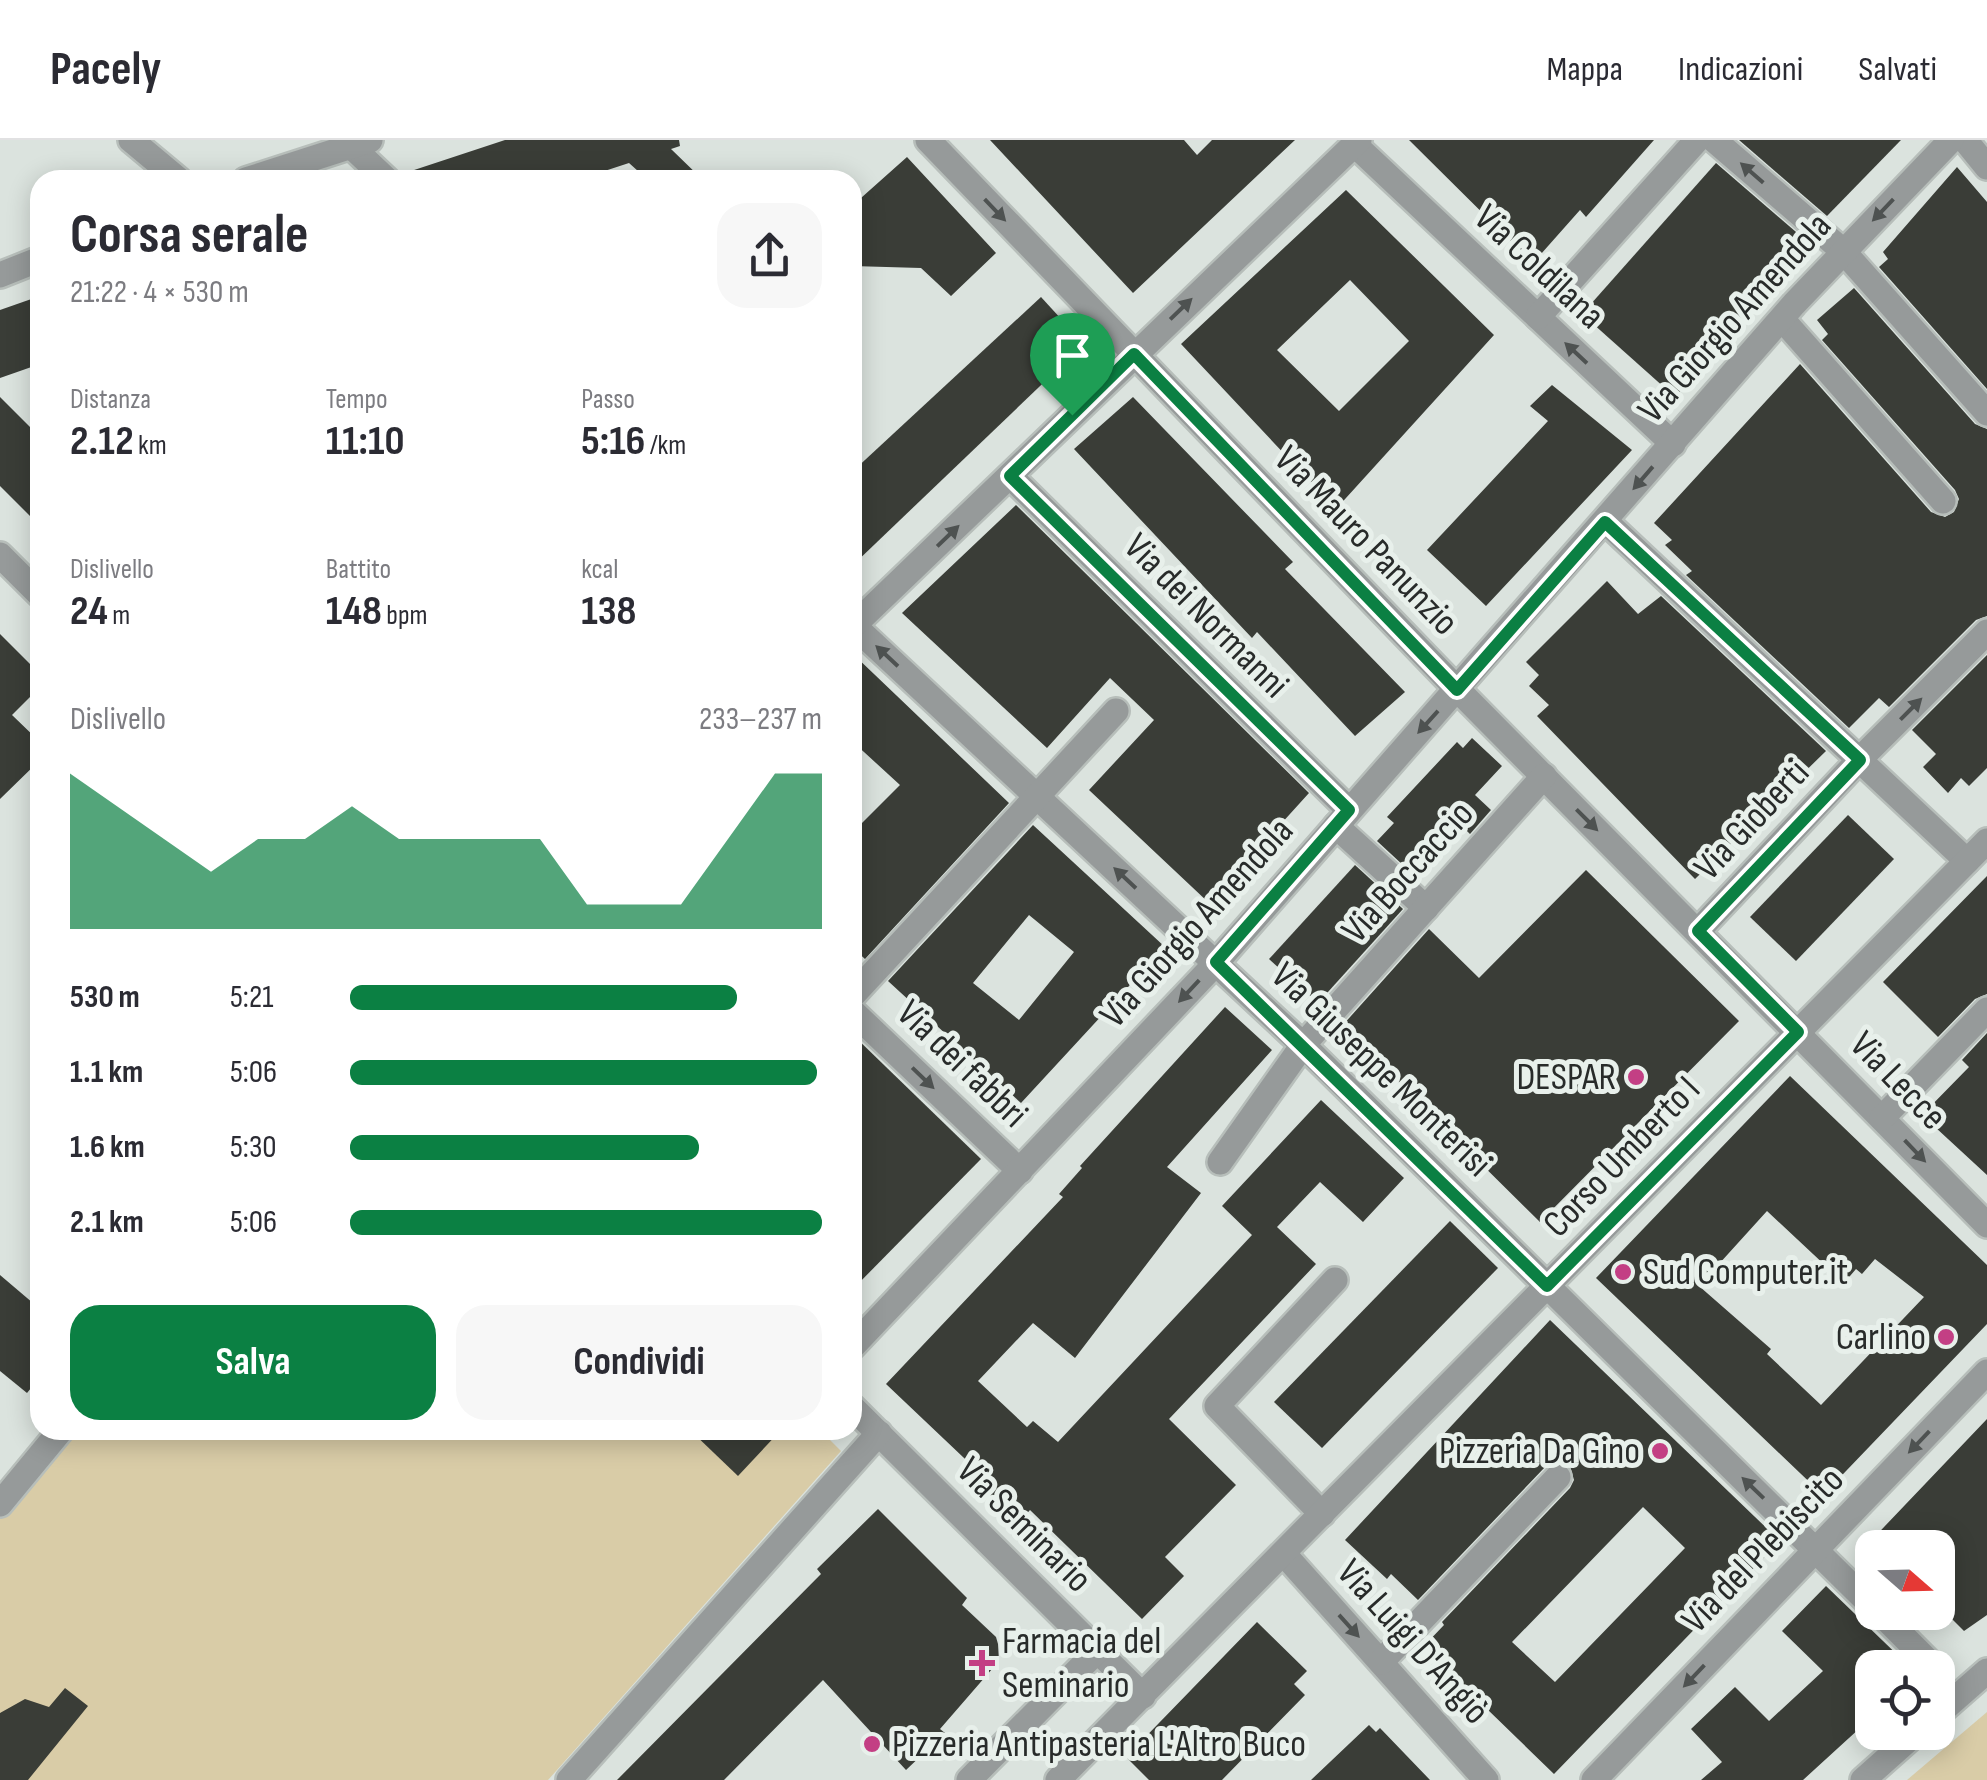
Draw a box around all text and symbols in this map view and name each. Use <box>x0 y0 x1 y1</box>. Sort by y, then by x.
text: Pacely <box>50 41 161 98</box>
text: Mappa <box>1546 48 1623 91</box>
text: Indicazioni <box>1678 48 1803 91</box>
text: Salvati <box>1858 48 1937 91</box>
one-way arrow <box>1740 162 1765 184</box>
street label: Via Coldilana <box>1465 196 1613 338</box>
one-way arrow <box>983 198 1007 222</box>
one-way arrow <box>1872 198 1895 222</box>
text: Corsa serale <box>70 202 309 269</box>
button: share <box>717 203 822 308</box>
street label: Via Giorgio Amendola <box>1629 204 1841 432</box>
text: 21:22 · 4 × 530 m <box>70 273 249 312</box>
one-way arrow <box>1169 298 1193 321</box>
pin <box>1030 313 1115 416</box>
icon: arrive <box>1045 328 1100 383</box>
one-way arrow <box>1564 342 1588 365</box>
text: Distanza <box>70 383 151 416</box>
text: Tempo <box>326 383 388 416</box>
text: Passo <box>581 383 635 416</box>
text: 2.12 <box>70 416 134 467</box>
text: 11:10 <box>326 416 404 467</box>
text: 5:16 <box>581 416 645 467</box>
text: km <box>134 429 167 462</box>
text: /km <box>645 429 686 462</box>
street label: Via Mauro Panunzio <box>1265 437 1467 645</box>
one-way arrow <box>1632 465 1654 490</box>
one-way arrow <box>935 524 959 548</box>
street label: Via dei Normanni <box>1115 525 1297 707</box>
text: Dislivello <box>70 553 154 586</box>
text: Battito <box>326 553 391 586</box>
text: kcal <box>581 553 618 586</box>
text: 24 <box>70 586 108 637</box>
text: 148 <box>326 586 382 637</box>
text: 138 <box>581 586 636 637</box>
text: m <box>108 599 130 632</box>
text: bpm <box>382 599 428 632</box>
one-way arrow <box>876 645 900 668</box>
one-way arrow <box>1898 697 1922 721</box>
text: Dislivello <box>70 700 166 739</box>
text: 233–237 m <box>699 700 822 739</box>
one-way arrow <box>1417 709 1439 734</box>
street label: Via Gioberti <box>1685 751 1819 889</box>
street label: Via Boccaccio <box>1333 792 1483 952</box>
one-way arrow <box>1575 808 1599 832</box>
street label: Via Giorgio Amendola <box>1091 809 1303 1037</box>
one-way arrow <box>1113 867 1137 890</box>
street label: Via Giuseppe Monterisi <box>1262 954 1500 1186</box>
text: 530 m <box>70 978 140 1017</box>
text: 5:21 <box>230 978 273 1017</box>
one-way arrow <box>1178 979 1201 1003</box>
street label: Via dei fabbri <box>887 991 1037 1137</box>
street label: Via Lecce <box>1840 1023 1956 1139</box>
text: 1.1 km <box>70 1053 143 1092</box>
text: 5:06 <box>230 1053 277 1092</box>
place label: DESPAR <box>1516 1055 1616 1100</box>
one-way arrow <box>911 1066 935 1089</box>
marker: DESPAR <box>1625 1066 1647 1088</box>
street label: Corso Umberto I <box>1534 1067 1710 1247</box>
text: 1.6 km <box>70 1128 145 1167</box>
text: 5:30 <box>230 1128 277 1167</box>
one-way arrow <box>1903 1139 1926 1163</box>
text: 2.1 km <box>70 1203 144 1242</box>
text: 5:06 <box>230 1203 277 1242</box>
place label: Sud Computer.it <box>1643 1250 1848 1295</box>
marker: Sud Computer.it <box>1612 1261 1634 1283</box>
button: Salva <box>70 1305 436 1420</box>
button: Condividi <box>456 1305 822 1420</box>
place label: Carlino <box>1836 1315 1926 1360</box>
marker: Carlino <box>1935 1326 1957 1348</box>
place label: Pizzeria Da Gino <box>1439 1429 1640 1474</box>
one-way arrow <box>1908 1430 1931 1454</box>
marker: Pizzeria Da Gino <box>1649 1440 1671 1462</box>
street label: Via Seminario <box>947 1448 1101 1602</box>
street label: Via del Plebiscito <box>1673 1458 1853 1642</box>
one-way arrow <box>1742 1477 1766 1501</box>
north arrow <box>1855 1530 1955 1630</box>
map controls <box>1855 1530 1955 1750</box>
street label: Via Luigi D'Angiò <box>1327 1550 1499 1734</box>
one-way arrow <box>1337 1614 1360 1638</box>
place label: Farmacia del Seminario <box>1002 1619 1161 1708</box>
button: locate <box>1855 1650 1955 1750</box>
marker: Farmacia del Seminario <box>971 1652 993 1674</box>
one-way arrow <box>1682 1664 1705 1688</box>
place label: Pizzeria Antipasteria L'Altro Buco <box>892 1722 1306 1767</box>
marker: Pizzeria Antipasteria L'Altro Buco <box>861 1733 883 1755</box>

